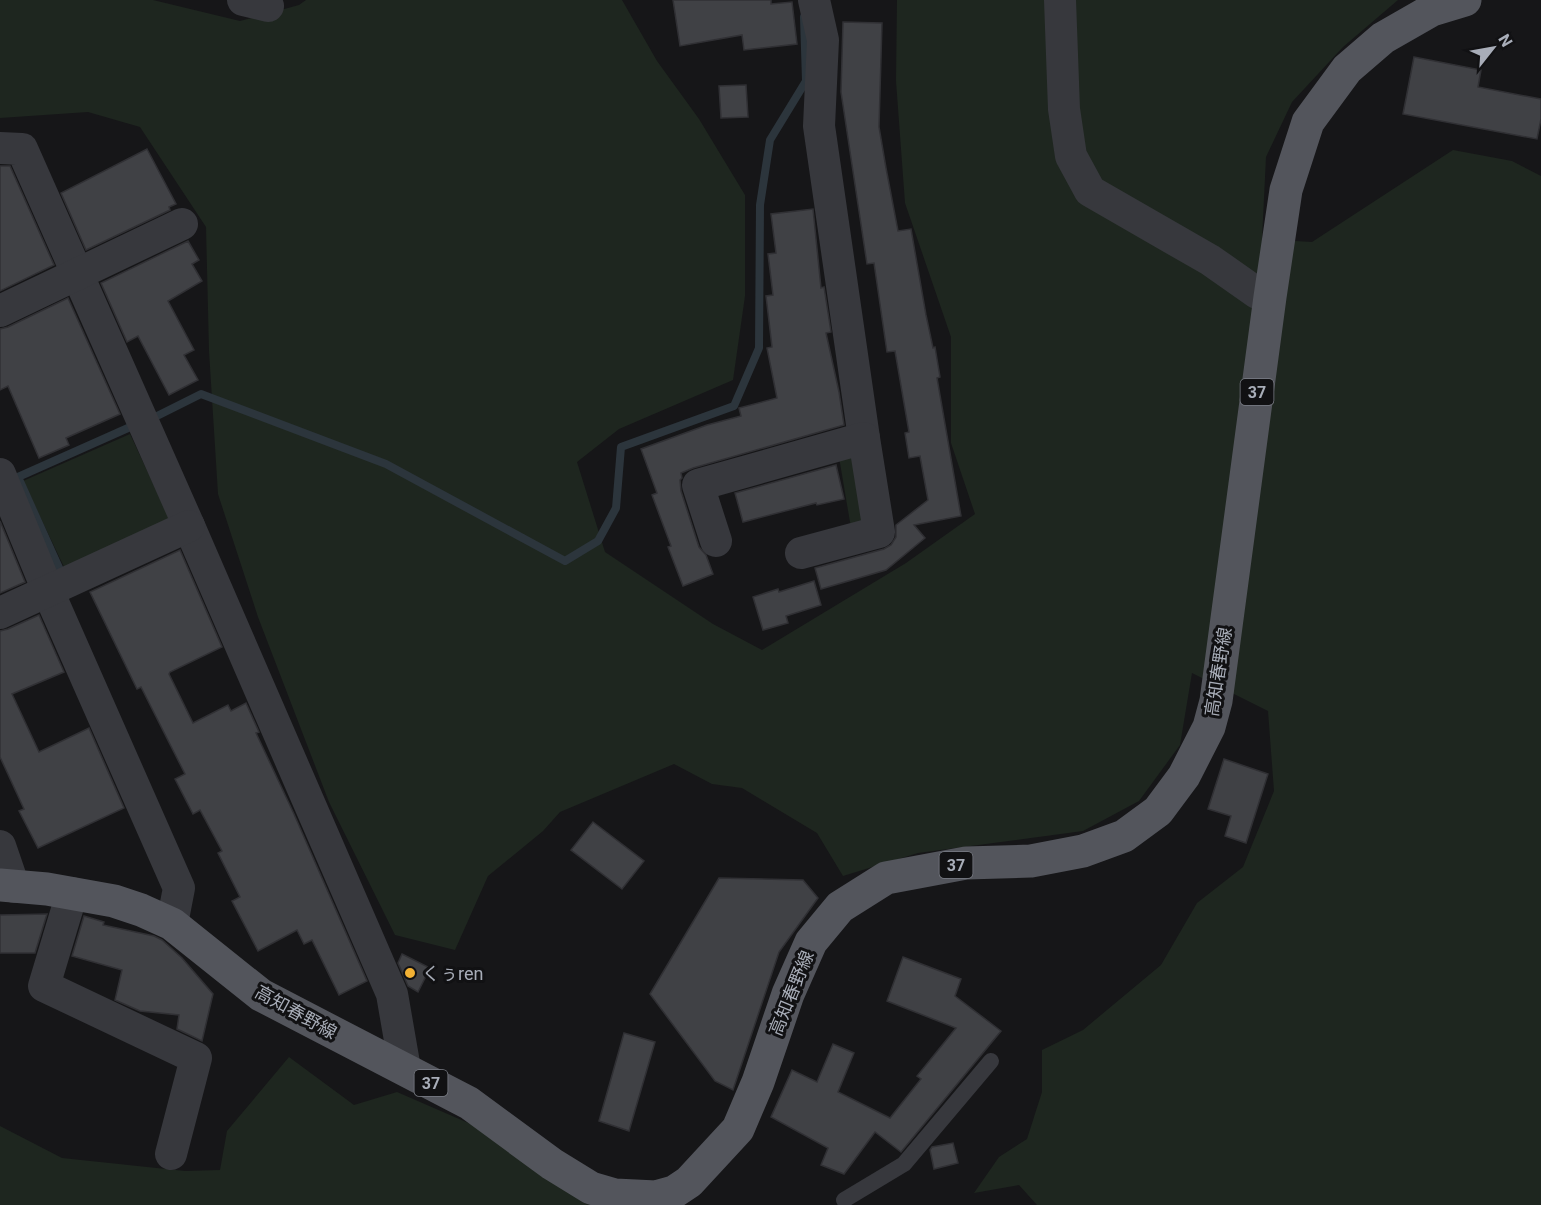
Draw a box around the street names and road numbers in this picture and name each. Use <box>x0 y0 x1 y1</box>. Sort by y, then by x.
road number: 37 <box>1240 379 1274 405</box>
street label: 高知春野線 <box>1201 626 1235 718</box>
road number: 37 <box>940 852 972 878</box>
street label: 高知春野線 <box>764 947 818 1039</box>
street label: 高知春野線 <box>252 981 340 1043</box>
road number: 37 <box>414 1070 448 1096</box>

